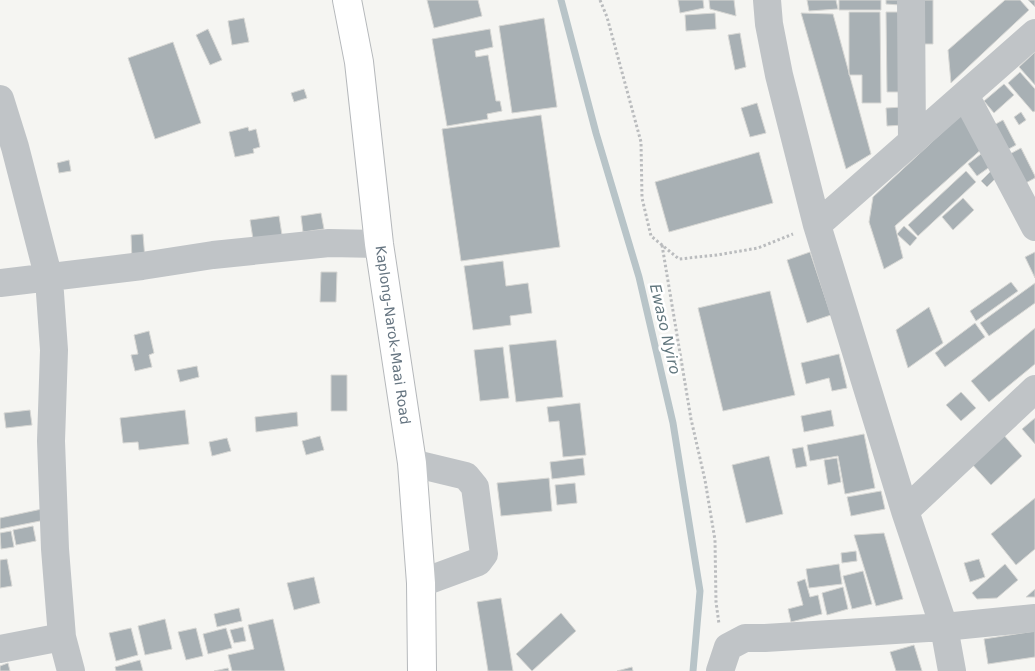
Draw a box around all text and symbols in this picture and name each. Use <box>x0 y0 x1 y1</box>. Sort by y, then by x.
street label: Kaplong-Narok-Maai Road <box>373 244 413 426</box>
water label: Ewaso Nyiro <box>646 282 684 376</box>

